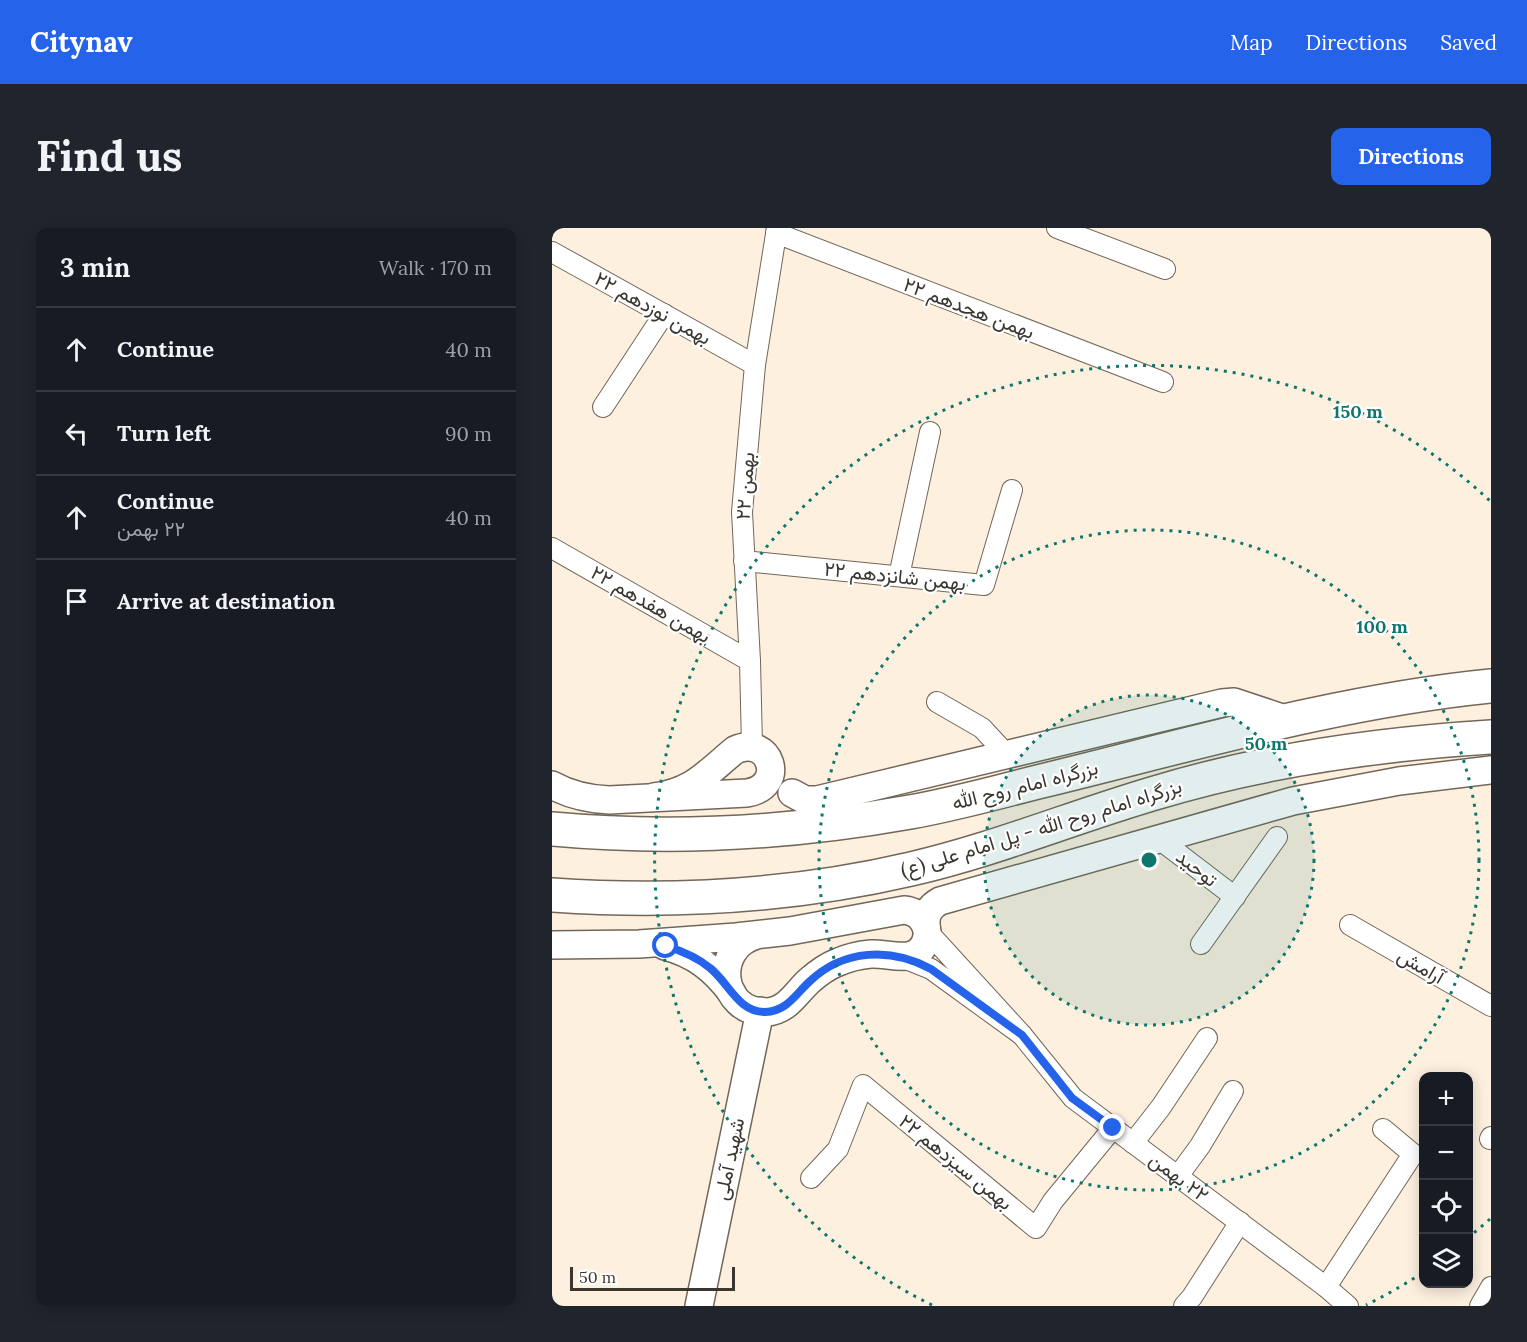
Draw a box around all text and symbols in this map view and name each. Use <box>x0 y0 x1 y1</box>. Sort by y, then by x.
text: Citynav <box>30 24 133 60</box>
text: Map <box>1230 29 1273 56</box>
text: Directions <box>1306 29 1407 56</box>
text: Saved <box>1440 29 1497 56</box>
button: Directions <box>1331 128 1491 185</box>
text: Find us <box>36 129 182 183</box>
text: 3 min <box>60 251 130 284</box>
text: Walk · 170 m <box>379 255 492 280</box>
street label: ۲۲ بهمن نوزدهم <box>590 265 716 351</box>
street label: ۲۲ بهمن هجدهم <box>900 271 1038 345</box>
icon: ahead <box>60 333 93 366</box>
text: Continue <box>117 335 214 363</box>
text: 40 m <box>446 337 492 362</box>
text: 150 m <box>1333 400 1383 423</box>
icon: left <box>60 417 93 450</box>
text: Turn left <box>117 419 211 447</box>
text: 90 m <box>445 421 492 446</box>
street label: ۲۲ بهمن <box>730 451 760 521</box>
text: Continue <box>117 487 214 515</box>
icon: ahead <box>60 501 93 534</box>
text: 40 m <box>446 505 492 530</box>
text: ٢٢ بهمن <box>117 516 185 541</box>
street label: ۲۲ بهمن شانزدهم <box>823 556 967 596</box>
street label: ۲۲ بهمن هفدهم <box>586 559 716 649</box>
icon: arrive <box>60 585 93 618</box>
text: Arrive at destination <box>117 587 335 615</box>
text: 100 m <box>1356 615 1408 638</box>
text: 50 m <box>1245 732 1288 755</box>
street label: بزرگراه امام روح الله <box>949 754 1101 817</box>
street label: بزرگراه امام روح الله - پل امام علی (ع) <box>897 773 1185 884</box>
street label: توحید <box>1171 843 1223 893</box>
centre of rings <box>1139 850 1159 870</box>
route start <box>652 932 678 958</box>
street label: آرامش <box>1393 942 1450 990</box>
map controls <box>1419 1072 1473 1288</box>
button: + <box>1419 1072 1473 1126</box>
street label: ۲۲ بهمن سیزدهم <box>894 1108 1018 1216</box>
route end <box>1099 1114 1125 1140</box>
street label: شهید آملی <box>708 1115 750 1203</box>
button: − <box>1419 1126 1473 1180</box>
street label: ٢٢ بهمن <box>1144 1146 1214 1208</box>
button: locate <box>1419 1180 1473 1234</box>
button: layers <box>1419 1234 1473 1288</box>
scale bar <box>570 1264 735 1292</box>
text: 50 m <box>579 1267 616 1287</box>

